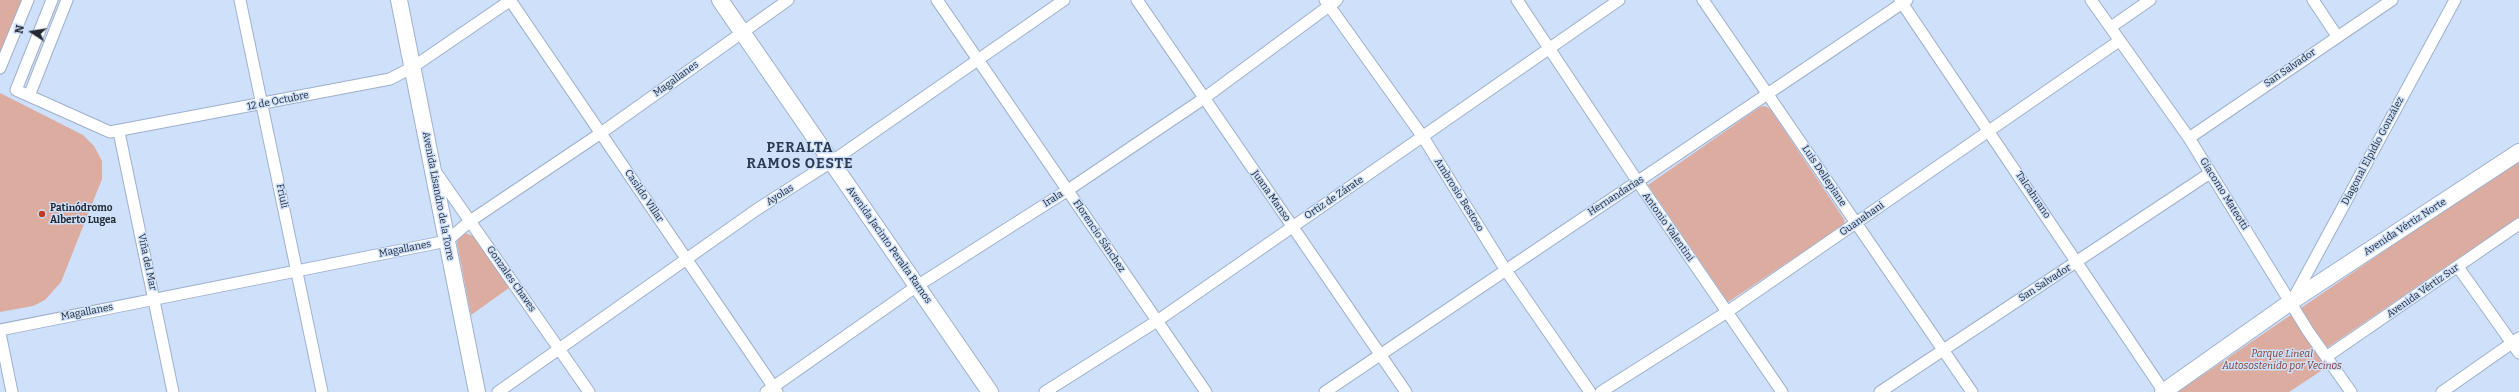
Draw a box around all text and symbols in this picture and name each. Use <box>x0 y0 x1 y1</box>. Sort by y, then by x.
north arrow <box>12 12 52 52</box>
text: N <box>13 24 27 35</box>
street label: San Salvador <box>2262 46 2318 90</box>
street label: Magallanes <box>651 59 701 99</box>
street label: 12 de Octubre <box>246 89 310 113</box>
street label: Diagonal Elpidio González <box>2339 95 2407 207</box>
street label: Avenida Lisandro de la Torre <box>420 130 456 262</box>
district label: PERALTA RAMOS OESTE <box>747 140 853 172</box>
street label: Luis Dellepiane <box>1799 143 1849 209</box>
street label: Ambrosio Bestoso <box>1432 156 1486 234</box>
street label: Giacomo Mateotti <box>2197 156 2251 232</box>
street label: Casildo Villar <box>622 167 666 225</box>
street label: Juana Manso <box>1249 168 1293 224</box>
street label: Talcahuano <box>2013 169 2053 221</box>
street label: Hernandarias <box>1586 173 1646 219</box>
street label: Ortiz de Zárate <box>1302 174 1366 222</box>
street label: Ayolas <box>764 182 796 208</box>
street label: Friuli <box>274 183 290 209</box>
street label: Avenida Jacinto Peralta Ramos <box>844 184 934 306</box>
street label: Irala <box>1041 188 1065 210</box>
street label: Antonio Valentini <box>1640 190 1696 264</box>
street label: Avenida Vértiz Norte <box>2361 196 2449 258</box>
street label: Florencio Sánchez <box>1070 197 1128 275</box>
street label: Guanahani <box>1837 199 1887 239</box>
place label: Patinódromo Alberto Lugea <box>50 202 116 226</box>
marker: Patinódromo Alberto Lugea <box>37 209 47 219</box>
street label: Viña del Mar <box>135 232 159 292</box>
street label: Magallanes <box>378 238 432 260</box>
street label: Gonzales Chaves <box>484 244 538 314</box>
street label: San Salvador <box>2017 262 2073 304</box>
street label: Avenida Vértiz Sur <box>2384 262 2462 320</box>
street label: Magallanes <box>60 301 114 323</box>
park label: Parque Lineal Autosostenido por Vecinos <box>2222 348 2342 372</box>

